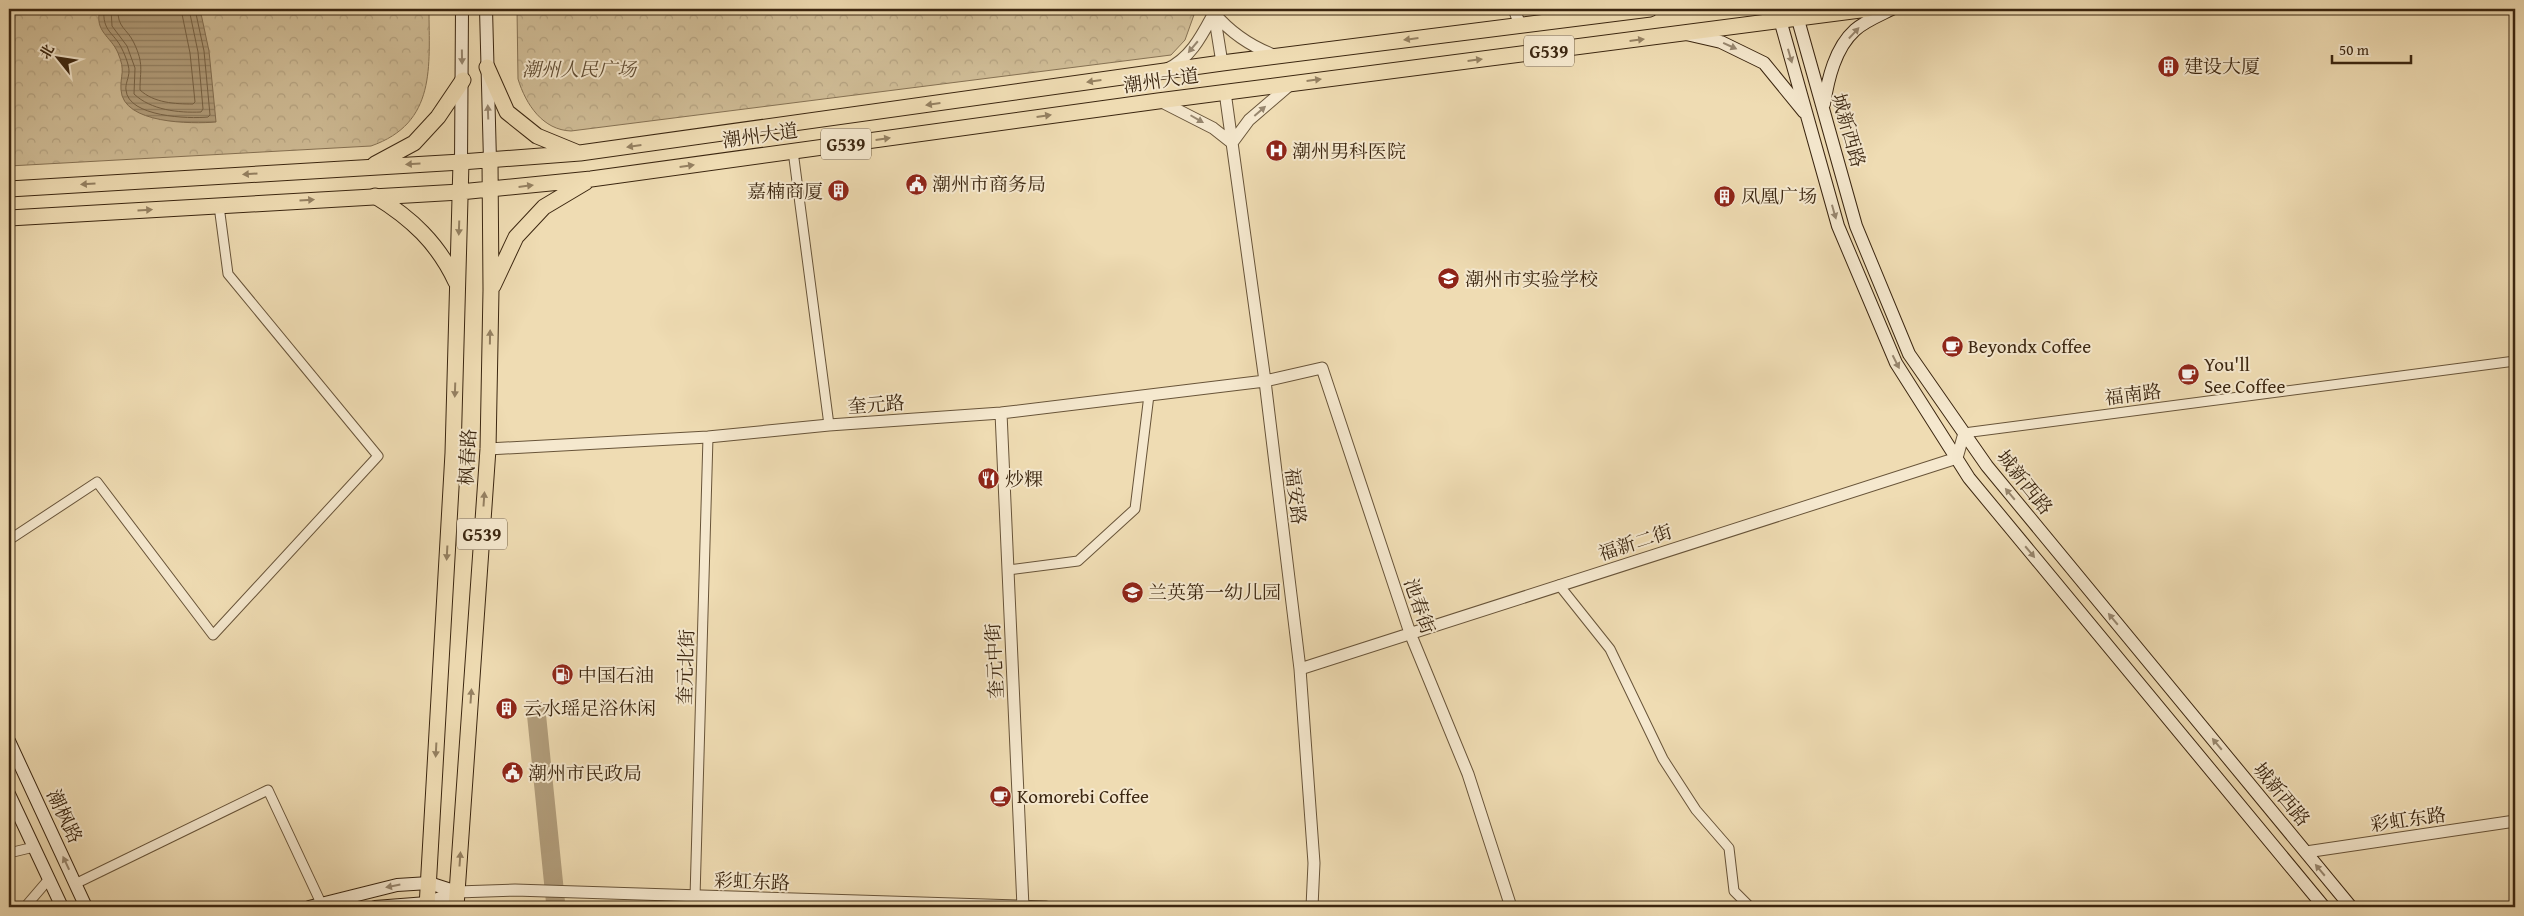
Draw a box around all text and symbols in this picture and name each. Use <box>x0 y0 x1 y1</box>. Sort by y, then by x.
one-way arrow <box>1848 28 1860 40</box>
north arrow <box>32 32 82 82</box>
scale bar <box>2332 32 2410 64</box>
one-way arrow <box>1402 35 1418 43</box>
road number: G539 <box>1524 36 1574 66</box>
one-way arrow <box>1629 36 1645 44</box>
text: 50 m <box>2339 39 2370 60</box>
text: 北 <box>35 40 59 63</box>
one-way arrow <box>1187 41 1199 53</box>
one-way arrow <box>1723 42 1737 50</box>
one-way arrow <box>1787 48 1795 63</box>
one-way arrow <box>458 50 466 66</box>
place label: 建设大厦 <box>2184 52 2260 80</box>
building icon: 建设大厦 <box>2156 54 2180 78</box>
park label: 潮州人民广场 <box>522 55 638 83</box>
one-way arrow <box>1468 56 1484 64</box>
street label: 潮州大道 <box>1121 61 1201 99</box>
one-way arrow <box>1306 76 1322 84</box>
one-way arrow <box>1086 77 1102 85</box>
street label: 城新西路 <box>1825 90 1873 170</box>
one-way arrow <box>925 100 941 108</box>
one-way arrow <box>484 104 492 120</box>
one-way arrow <box>1254 106 1266 117</box>
one-way arrow <box>1036 112 1052 120</box>
one-way arrow <box>1189 115 1204 123</box>
street label: 潮州大道 <box>720 116 800 154</box>
road number: G539 <box>821 128 871 160</box>
one-way arrow <box>875 134 891 142</box>
place label: 潮州男科医院 <box>1292 137 1406 165</box>
hospital icon: 潮州男科医院 <box>1264 139 1288 163</box>
one-way arrow <box>625 142 641 150</box>
one-way arrow <box>404 160 420 168</box>
one-way arrow <box>680 161 696 169</box>
one-way arrow <box>242 170 258 178</box>
place label: 潮州市商务局 <box>932 170 1046 198</box>
public building icon: 潮州市商务局 <box>904 172 928 196</box>
place label: 嘉楠商厦 <box>747 177 823 205</box>
building icon: 嘉楠商厦 <box>827 179 851 203</box>
one-way arrow <box>80 180 96 188</box>
one-way arrow <box>518 182 534 190</box>
place label: 凤凰广场 <box>1741 182 1817 210</box>
building icon: 凤凰广场 <box>1713 184 1737 208</box>
one-way arrow <box>299 196 315 204</box>
one-way arrow <box>1831 205 1839 220</box>
one-way arrow <box>137 206 153 214</box>
one-way arrow <box>455 220 463 236</box>
place label: 潮州市实验学校 <box>1465 265 1598 293</box>
school or university icon: 潮州市实验学校 <box>1437 267 1461 291</box>
one-way arrow <box>486 329 494 345</box>
place label: Beyondx Coffee <box>1968 332 2091 360</box>
cafe icon: Beyondx Coffee <box>1940 334 1964 358</box>
place label: You'll See Coffee <box>2204 350 2285 400</box>
one-way arrow <box>1892 355 1900 369</box>
cafe icon: You'll See Coffee <box>2176 363 2200 387</box>
street label: 福南路 <box>2103 377 2163 411</box>
one-way arrow <box>451 383 459 399</box>
street label: 奎元路 <box>847 388 905 420</box>
street label: 枫春路 <box>452 428 482 486</box>
street label: 城新西路 <box>1990 444 2060 520</box>
place label: 炒粿 <box>1005 465 1043 493</box>
street label: 福安路 <box>1279 466 1313 526</box>
restaurant icon: 炒粿 <box>977 467 1001 491</box>
one-way arrow <box>2004 488 2015 501</box>
one-way arrow <box>481 491 489 507</box>
street label: 福新二街 <box>1595 517 1675 567</box>
road number: G539 <box>457 518 507 550</box>
one-way arrow <box>443 545 451 561</box>
one-way arrow <box>2024 545 2036 557</box>
street label: 池春街 <box>1397 574 1443 638</box>
place label: 兰英第一幼儿园 <box>1148 578 1281 606</box>
school or university icon: 兰英第一幼儿园 <box>1120 580 1144 604</box>
one-way arrow <box>2108 613 2119 626</box>
street label: 奎元中街 <box>978 622 1010 700</box>
street label: 奎元北街 <box>670 629 700 705</box>
place label: 中国石油 <box>578 661 654 689</box>
fuel station icon: 中国石油 <box>550 663 574 687</box>
one-way arrow <box>467 688 475 704</box>
place label: 云水瑶足浴休闲 <box>523 694 656 722</box>
building icon: 云水瑶足浴休闲 <box>495 696 519 720</box>
one-way arrow <box>2211 738 2222 751</box>
one-way arrow <box>432 742 440 758</box>
street label: 城新西路 <box>2247 756 2317 832</box>
place label: 潮州市民政局 <box>528 759 642 787</box>
public building icon: 潮州市民政局 <box>500 761 524 785</box>
place label: Komorebi Coffee <box>1017 782 1149 810</box>
street label: 潮枫路 <box>40 784 90 848</box>
cafe icon: Komorebi Coffee <box>989 784 1013 808</box>
street label: 彩虹东路 <box>2368 800 2448 838</box>
one-way arrow <box>456 850 464 866</box>
one-way arrow <box>61 856 69 870</box>
one-way arrow <box>2315 863 2326 876</box>
street label: 彩虹东路 <box>714 866 790 896</box>
one-way arrow <box>384 883 400 891</box>

